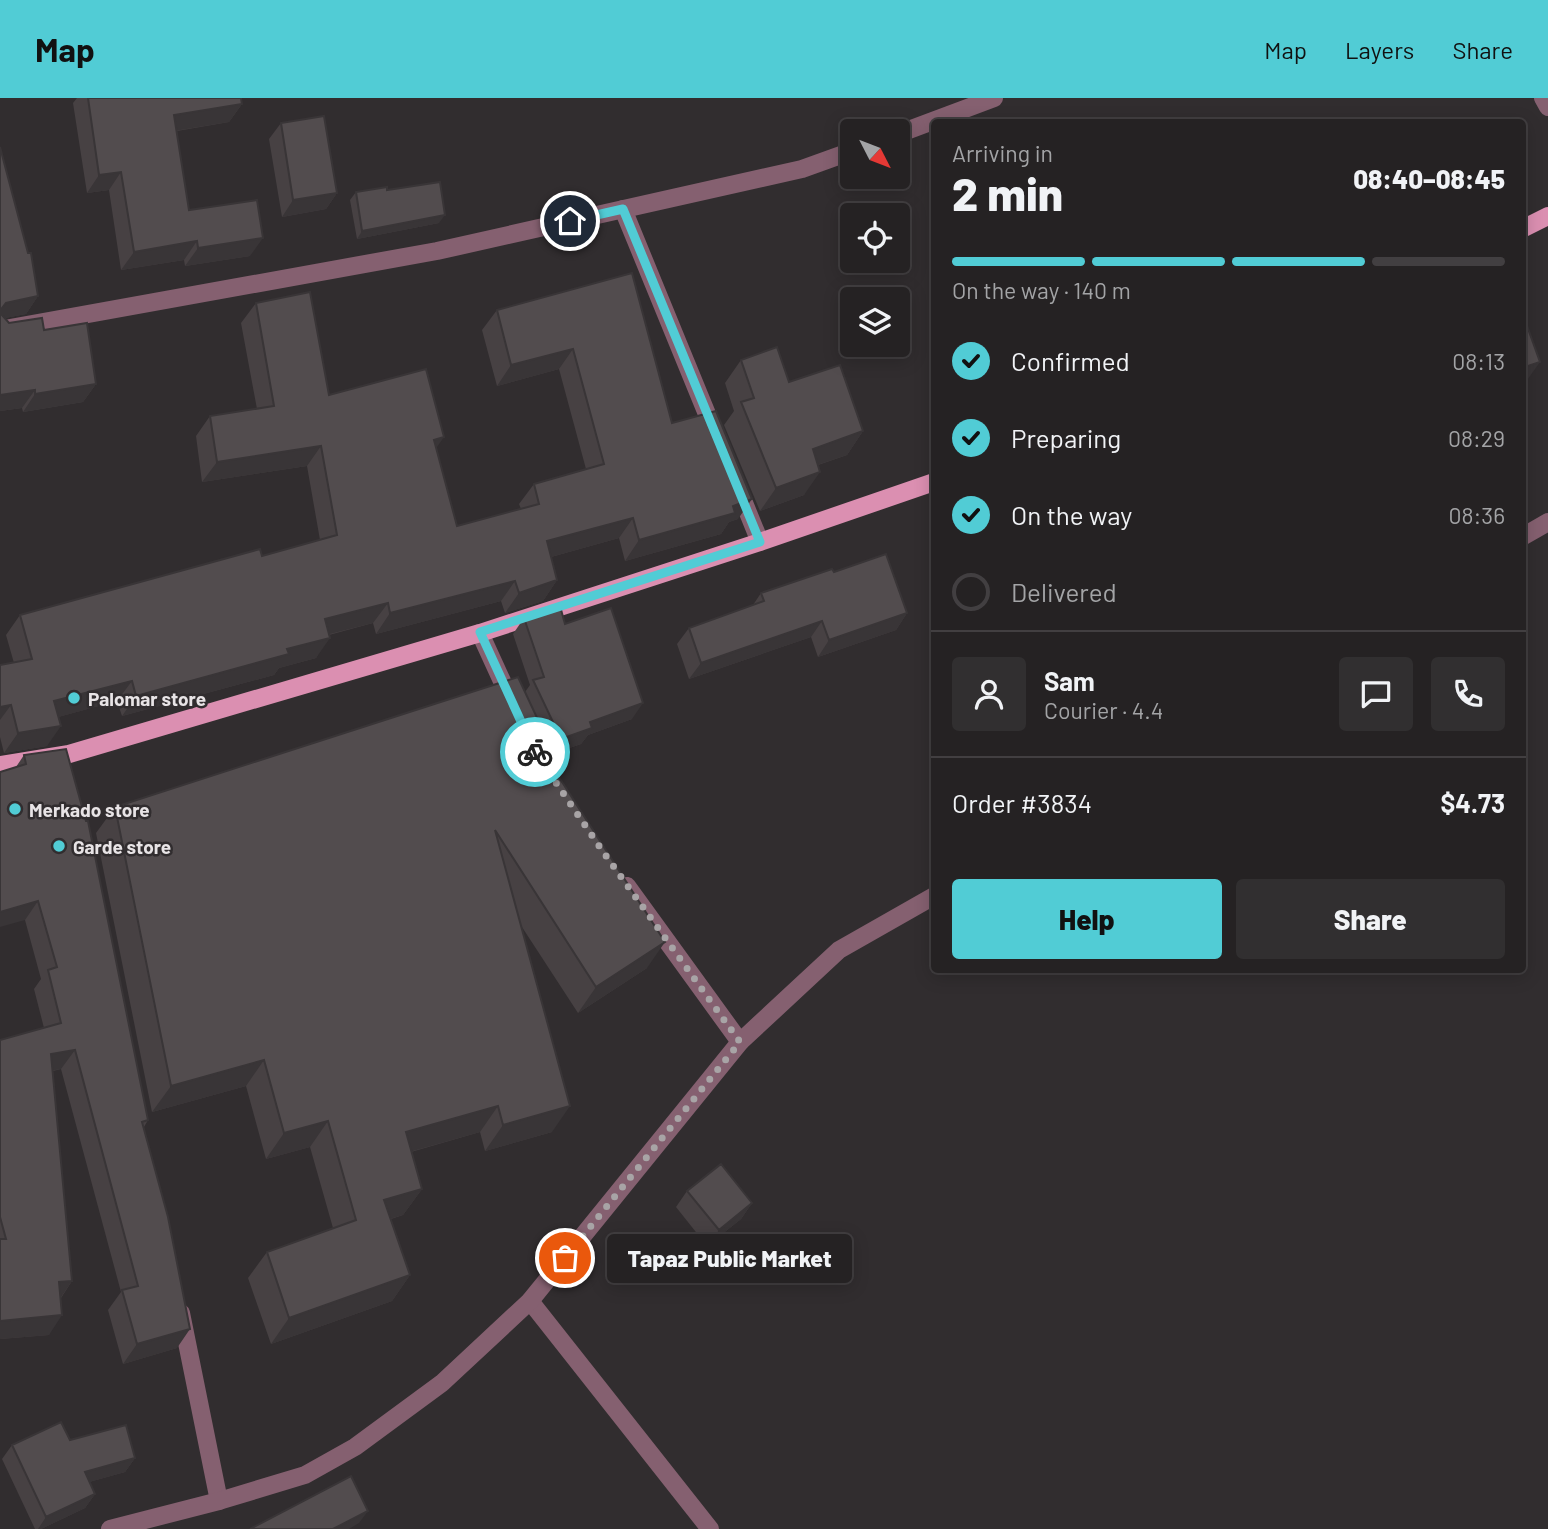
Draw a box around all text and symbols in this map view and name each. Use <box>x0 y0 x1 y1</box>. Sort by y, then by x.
text: Map <box>35 29 95 69</box>
text: Map <box>1264 35 1307 64</box>
text: Layers <box>1345 35 1414 64</box>
text: Share <box>1452 35 1513 64</box>
north arrow <box>840 119 910 189</box>
map controls <box>840 119 910 357</box>
text: Arriving in <box>952 139 1053 167</box>
text: 08:40–08:45 <box>1353 163 1505 194</box>
text: 2 min <box>952 165 1063 220</box>
pin <box>540 191 600 251</box>
icon: home <box>551 202 589 240</box>
button: locate <box>840 203 910 273</box>
text: On the way · 140 m <box>952 276 1131 304</box>
button: layers <box>840 287 910 357</box>
icon: check <box>952 342 990 380</box>
text: Confirmed <box>1011 345 1130 376</box>
text: 08:13 <box>1452 347 1505 375</box>
icon: check <box>952 419 990 457</box>
text: Preparing <box>1011 422 1121 453</box>
text: 08:29 <box>1448 424 1505 452</box>
icon: check <box>952 496 990 534</box>
text: On the way <box>1011 499 1132 530</box>
text: 08:36 <box>1449 501 1505 529</box>
text: Delivered <box>1011 576 1117 607</box>
button: person <box>952 657 1026 731</box>
button: chat <box>1339 657 1413 731</box>
button: phone <box>1431 657 1505 731</box>
text: Sam <box>1044 665 1095 696</box>
place label: Palomar store <box>88 687 206 710</box>
marker: Palomar store <box>66 690 82 706</box>
text: Courier · 4.4 <box>1044 696 1163 724</box>
courier <box>500 717 570 787</box>
icon: bike <box>516 733 554 771</box>
text: Order #3834 <box>952 787 1092 818</box>
text: $4.73 <box>1440 787 1505 818</box>
place label: Merkado store <box>29 798 150 821</box>
marker: Merkado store <box>7 801 23 817</box>
place label: Garde store <box>73 835 171 858</box>
marker: Garde store <box>51 838 67 854</box>
button: Help <box>952 879 1222 959</box>
button: Share <box>1236 879 1505 959</box>
pin <box>535 1228 595 1288</box>
callout: Tapaz Public Market <box>607 1234 852 1282</box>
icon: bag <box>546 1239 584 1277</box>
text: Tapaz Public Market <box>627 1244 832 1272</box>

